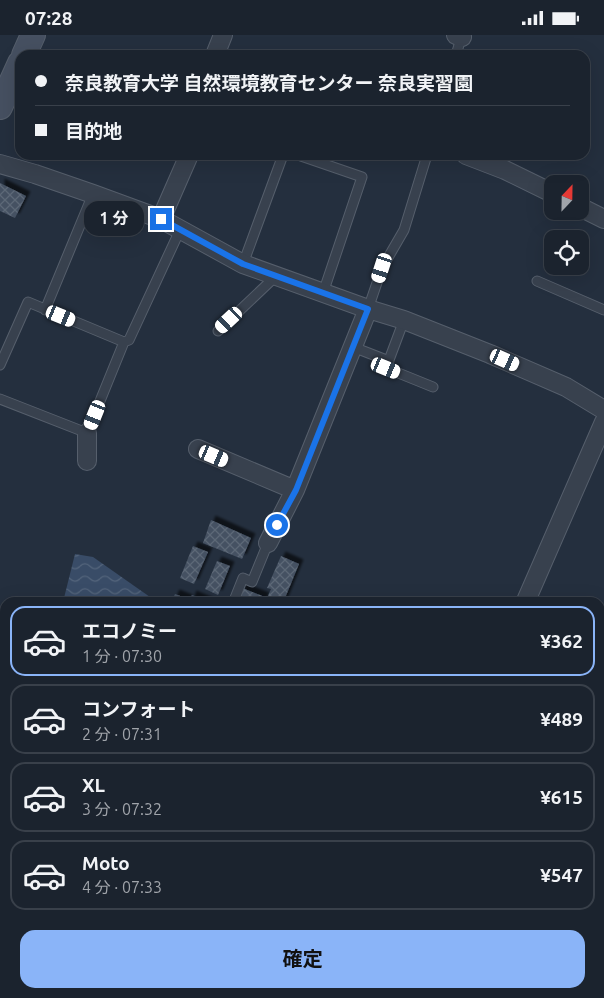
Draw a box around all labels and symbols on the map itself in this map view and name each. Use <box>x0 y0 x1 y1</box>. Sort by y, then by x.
north arrow <box>544 175 589 220</box>
callout: 1 分 <box>84 201 144 237</box>
route end <box>150 208 172 230</box>
car <box>370 251 393 285</box>
car <box>44 303 77 329</box>
car <box>212 304 245 336</box>
car <box>488 347 521 373</box>
car <box>369 355 402 381</box>
car <box>82 398 107 432</box>
car <box>197 443 230 469</box>
route start <box>266 514 288 536</box>

